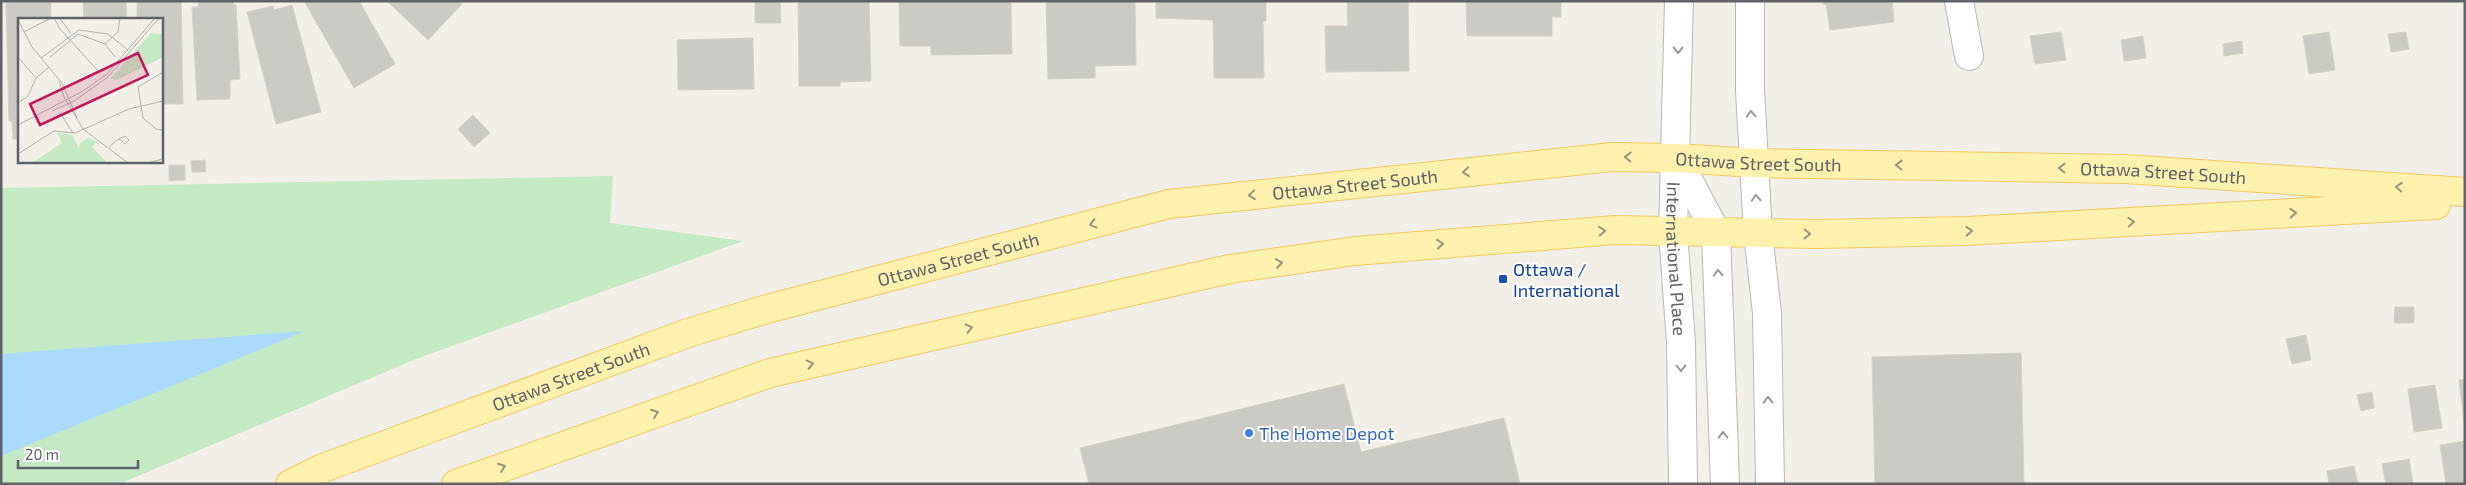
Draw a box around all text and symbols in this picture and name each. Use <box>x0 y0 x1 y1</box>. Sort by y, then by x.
inset map <box>18 18 162 162</box>
one-way arrow <box>1673 46 1683 54</box>
one-way arrow <box>1746 110 1757 118</box>
street label: Ottawa Street South <box>1675 147 1842 175</box>
one-way arrow <box>1624 152 1632 162</box>
street label: Ottawa Street South <box>2080 157 2247 188</box>
one-way arrow <box>1895 160 1903 170</box>
one-way arrow <box>2058 163 2066 173</box>
street label: Ottawa Street South <box>1271 165 1439 204</box>
one-way arrow <box>1462 167 1470 178</box>
street label: International Place <box>1662 181 1691 337</box>
one-way arrow <box>2394 182 2402 193</box>
one-way arrow <box>1248 189 1256 200</box>
one-way arrow <box>1750 194 1761 202</box>
one-way arrow <box>2290 207 2298 218</box>
one-way arrow <box>2127 216 2135 227</box>
one-way arrow <box>1088 218 1097 229</box>
one-way arrow <box>1598 225 1606 236</box>
one-way arrow <box>1966 226 1973 236</box>
street label: Ottawa Street South <box>875 227 1041 291</box>
one-way arrow <box>1803 229 1811 239</box>
one-way arrow <box>1436 239 1444 250</box>
one-way arrow <box>1274 258 1283 268</box>
place label: Ottawa / International <box>1513 258 1620 301</box>
one-way arrow <box>1712 268 1723 276</box>
marker: Ottawa / International <box>1497 273 1509 285</box>
one-way arrow <box>964 323 973 334</box>
street label: Ottawa Street South <box>489 337 653 415</box>
one-way arrow <box>806 359 815 370</box>
one-way arrow <box>1676 364 1686 372</box>
one-way arrow <box>1763 396 1774 404</box>
one-way arrow <box>651 409 659 419</box>
place label: The Home Depot <box>1259 422 1395 444</box>
marker: The Home Depot <box>1243 427 1255 439</box>
one-way arrow <box>1718 431 1728 438</box>
scale bar <box>18 438 138 470</box>
text: 20 m <box>25 445 59 463</box>
one-way arrow <box>497 463 506 473</box>

